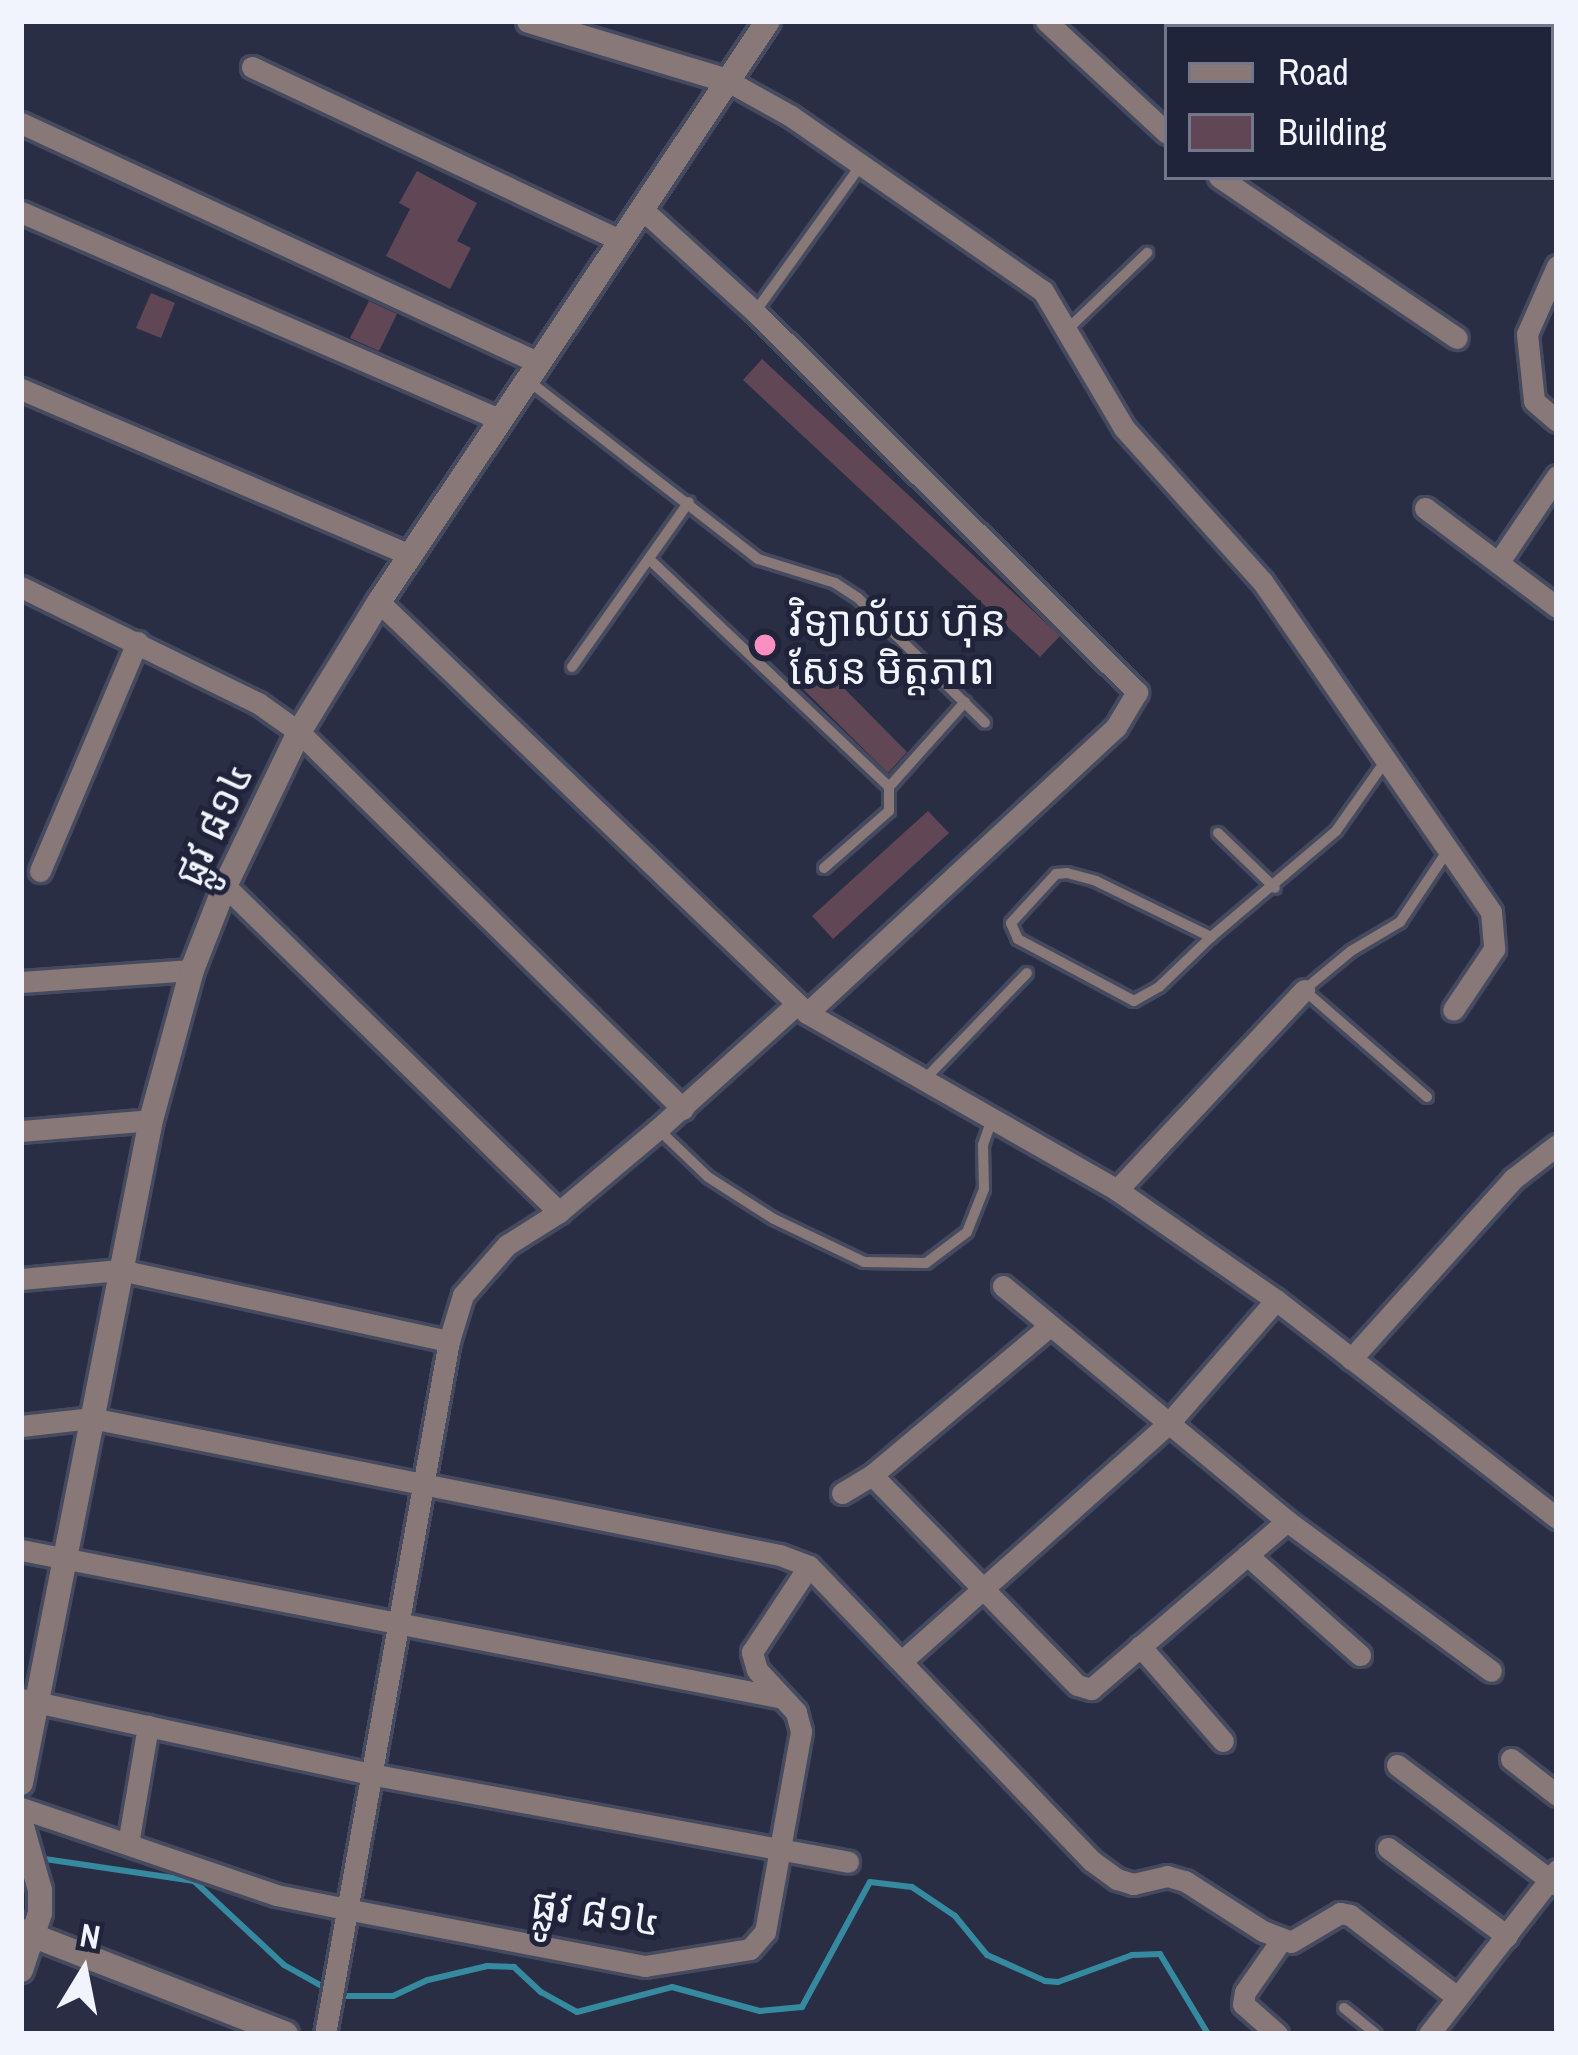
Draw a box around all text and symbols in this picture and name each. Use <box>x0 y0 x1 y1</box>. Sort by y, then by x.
legend <box>1164 24 1554 180</box>
text: Road <box>1278 48 1349 96</box>
text: Building <box>1278 108 1386 156</box>
place label: វិទ្យាល័យ ហ៊ុន សែន មិត្តភាព <box>789 596 1006 694</box>
marker: វិទ្យាល័យ ហ៊ុន សែន មិត្តភាព <box>752 632 778 658</box>
street label: ផ្លូវ ៨១៤ <box>163 754 263 894</box>
street label: ផ្លូវ ៨១៤ <box>528 1878 664 1946</box>
north arrow <box>24 1911 144 2031</box>
text: N <box>77 1912 104 1959</box>

